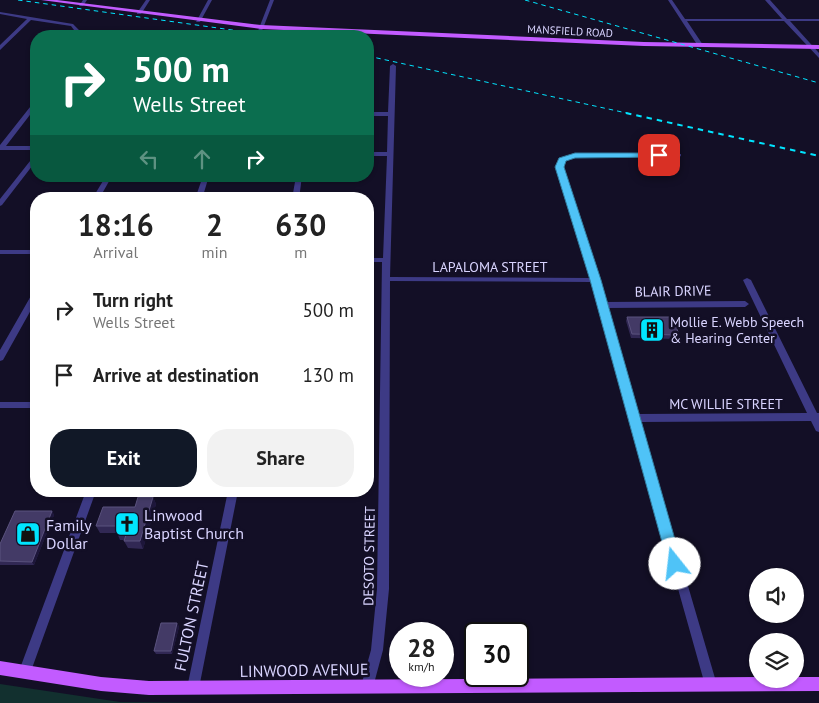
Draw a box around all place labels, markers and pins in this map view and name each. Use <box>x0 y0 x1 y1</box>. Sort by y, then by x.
pin <box>638 134 680 176</box>
place label: Mollie E. Webb Speech & Hearing Center <box>670 313 804 347</box>
building icon: Mollie E. Webb Speech & Hearing Center <box>639 317 665 343</box>
place label: Linwood Baptist Church <box>144 505 244 543</box>
church icon: Linwood Baptist Church <box>114 511 140 537</box>
place label: Family Dollar <box>46 515 92 553</box>
shop icon: Family Dollar <box>15 521 41 547</box>

